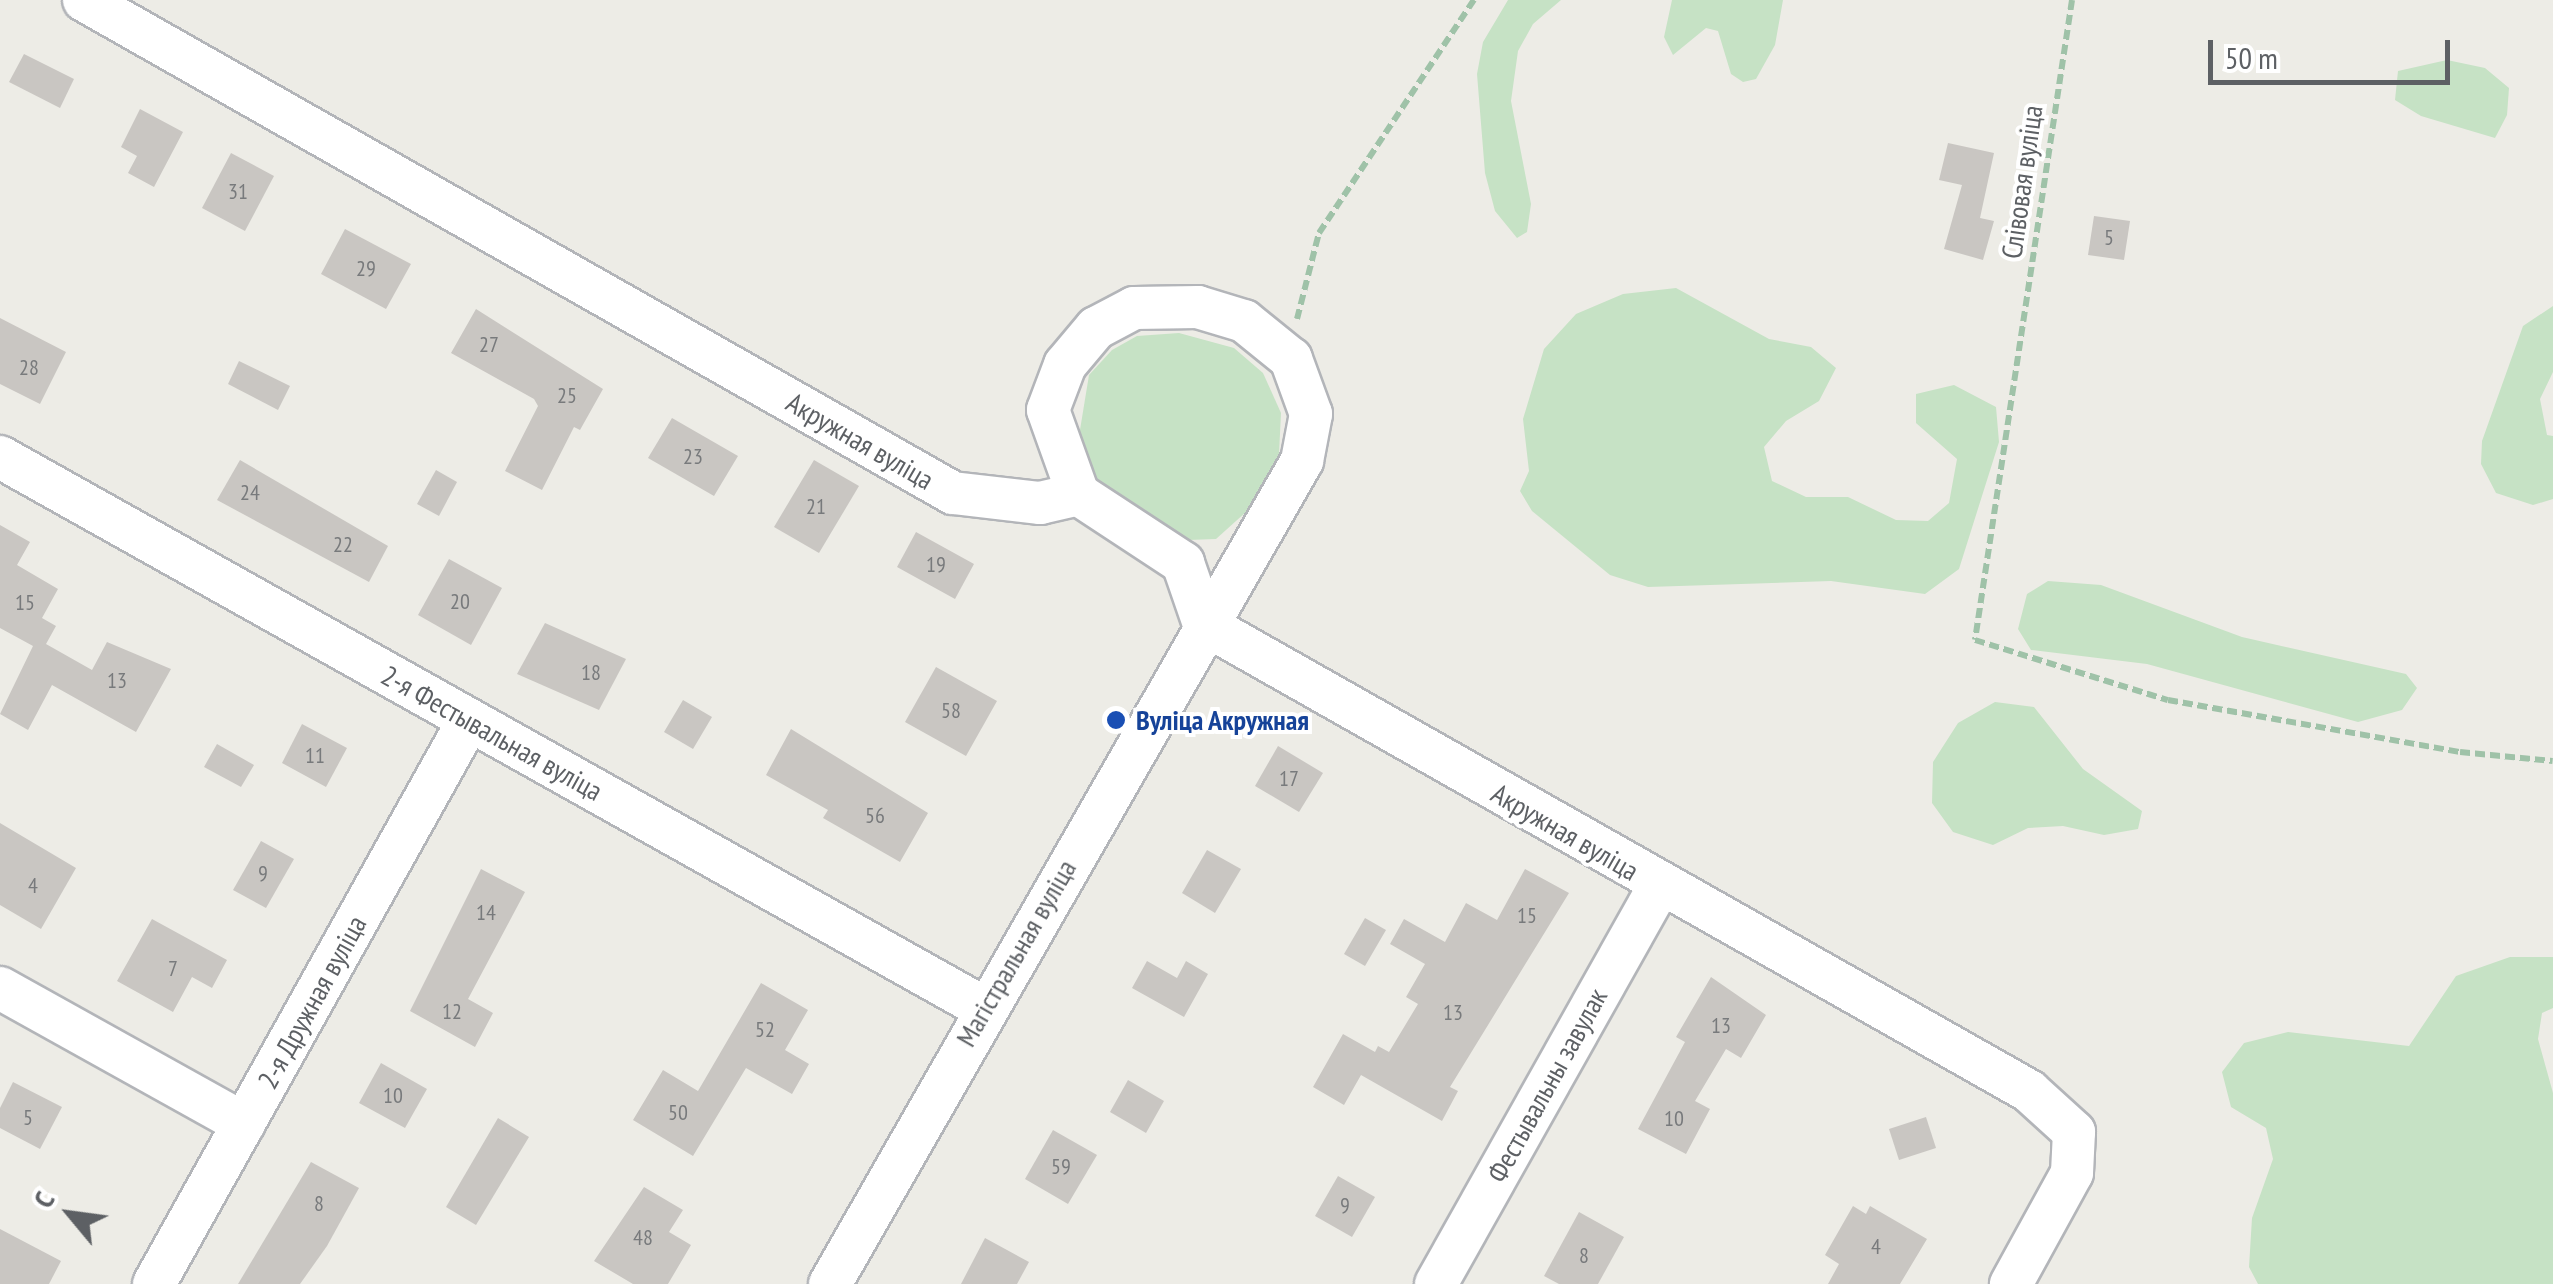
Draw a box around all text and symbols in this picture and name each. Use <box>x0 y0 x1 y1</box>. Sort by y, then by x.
scale bar <box>2213 20 2456 82</box>
text: 50 m <box>2225 38 2278 77</box>
street label: Слівовая вуліца <box>1995 103 2049 261</box>
house number: 31 <box>228 179 248 205</box>
house number: 5 <box>2104 225 2114 251</box>
house number: 29 <box>356 256 376 282</box>
house number: 27 <box>479 332 499 358</box>
house number: 28 <box>19 355 39 381</box>
house number: 25 <box>557 383 577 409</box>
street label: Акружная вуліца <box>781 385 939 497</box>
house number: 23 <box>683 444 703 470</box>
house number: 24 <box>240 480 260 506</box>
house number: 21 <box>806 494 826 520</box>
house number: 22 <box>333 532 353 558</box>
house number: 19 <box>926 552 946 578</box>
house number: 20 <box>450 589 470 615</box>
house number: 15 <box>15 590 35 616</box>
street label: 2-я Фестывальная вуліца <box>376 658 608 808</box>
house number: 18 <box>581 660 601 686</box>
house number: 13 <box>107 668 127 694</box>
house number: 58 <box>941 698 961 724</box>
place label: Вуліца Акружная <box>1136 703 1310 737</box>
marker: Вуліца Акружная <box>1105 709 1127 731</box>
house number: 11 <box>305 743 325 769</box>
house number: 17 <box>1279 766 1299 792</box>
street label: Акружная вуліца <box>1486 776 1644 888</box>
house number: 56 <box>865 803 885 829</box>
street label: Магістральная вуліца <box>949 854 1083 1052</box>
house number: 9 <box>258 861 268 887</box>
house number: 4 <box>28 873 38 899</box>
house number: 14 <box>476 900 496 926</box>
house number: 15 <box>1517 903 1537 929</box>
street label: 2-я Дружная вуліца <box>251 910 373 1094</box>
house number: 7 <box>168 956 178 982</box>
street label: Фестывальны завулак <box>1480 982 1614 1188</box>
house number: 12 <box>442 999 462 1025</box>
house number: 13 <box>1443 1000 1463 1026</box>
house number: 13 <box>1711 1013 1731 1039</box>
house number: 52 <box>755 1017 775 1043</box>
house number: 10 <box>383 1083 403 1109</box>
house number: 50 <box>668 1100 688 1126</box>
house number: 5 <box>23 1105 33 1131</box>
house number: 10 <box>1664 1106 1684 1132</box>
house number: 59 <box>1051 1154 1071 1180</box>
north arrow <box>20 1164 120 1264</box>
text: С <box>24 1185 63 1214</box>
house number: 8 <box>314 1191 324 1217</box>
house number: 9 <box>1340 1193 1350 1219</box>
house number: 48 <box>633 1225 653 1251</box>
house number: 4 <box>1871 1234 1881 1260</box>
house number: 8 <box>1579 1243 1589 1269</box>

